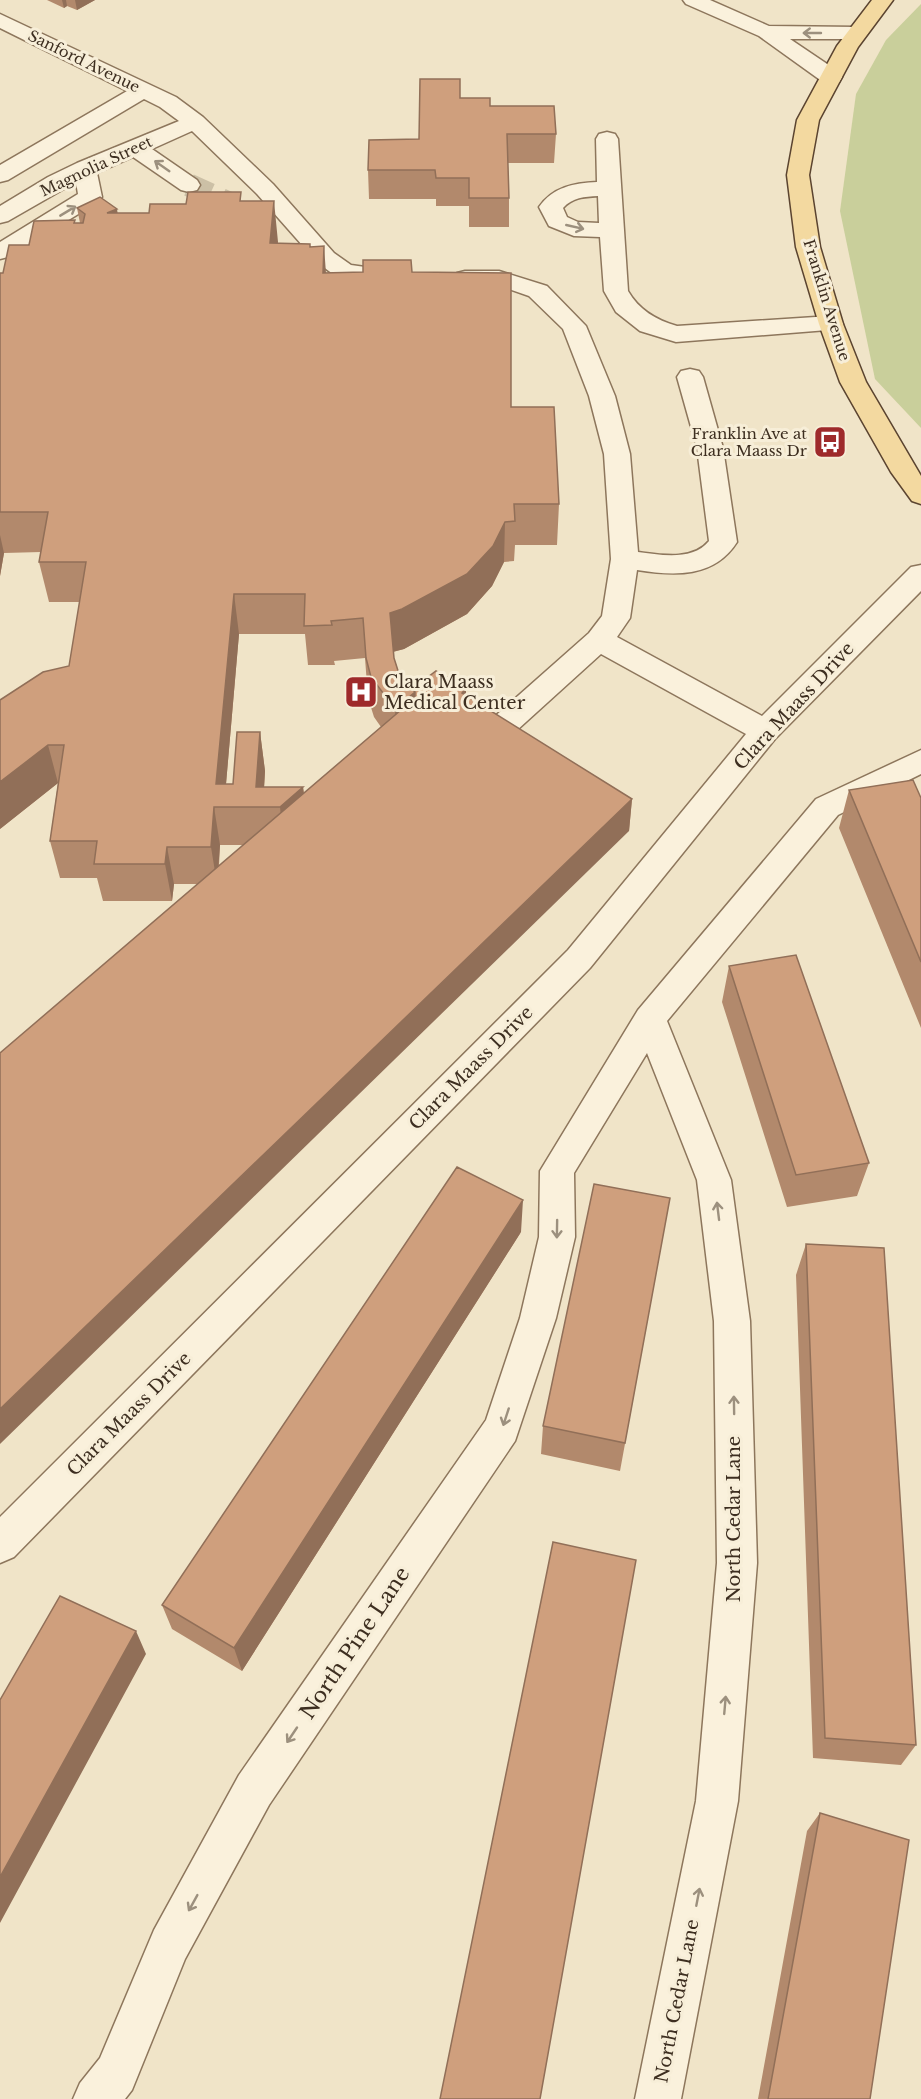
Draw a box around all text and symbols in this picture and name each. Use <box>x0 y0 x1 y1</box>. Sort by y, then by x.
street label: Sanford Avenue <box>25 26 143 96</box>
one-way arrow <box>802 27 822 39</box>
street label: Magnolia Street <box>37 132 155 200</box>
one-way arrow <box>154 160 170 172</box>
one-way arrow <box>59 204 76 216</box>
one-way arrow <box>566 222 585 234</box>
street label: Franklin Avenue <box>799 237 855 363</box>
place label: Franklin Ave at Clara Maass Dr <box>691 424 808 460</box>
bus stop icon: Franklin Ave at Clara Maass Dr <box>812 424 848 460</box>
street label: Clara Maass Drive <box>729 638 859 774</box>
place label: Clara Maass Medical Center <box>384 671 526 714</box>
hospital icon: Clara Maass Medical Center <box>343 674 379 710</box>
street label: Clara Maass Drive <box>404 1001 538 1135</box>
one-way arrow <box>713 1202 724 1221</box>
one-way arrow <box>551 1219 562 1239</box>
street label: Clara Maass Drive <box>62 1347 196 1481</box>
one-way arrow <box>728 1396 740 1416</box>
one-way arrow <box>500 1407 511 1426</box>
street label: North Cedar Lane <box>723 1436 745 1602</box>
street label: North Pine Lane <box>294 1562 416 1724</box>
one-way arrow <box>720 1695 731 1715</box>
one-way arrow <box>286 1726 298 1743</box>
one-way arrow <box>693 1888 704 1908</box>
one-way arrow <box>187 1893 198 1911</box>
street label: North Cedar Lane <box>650 1917 704 2085</box>

